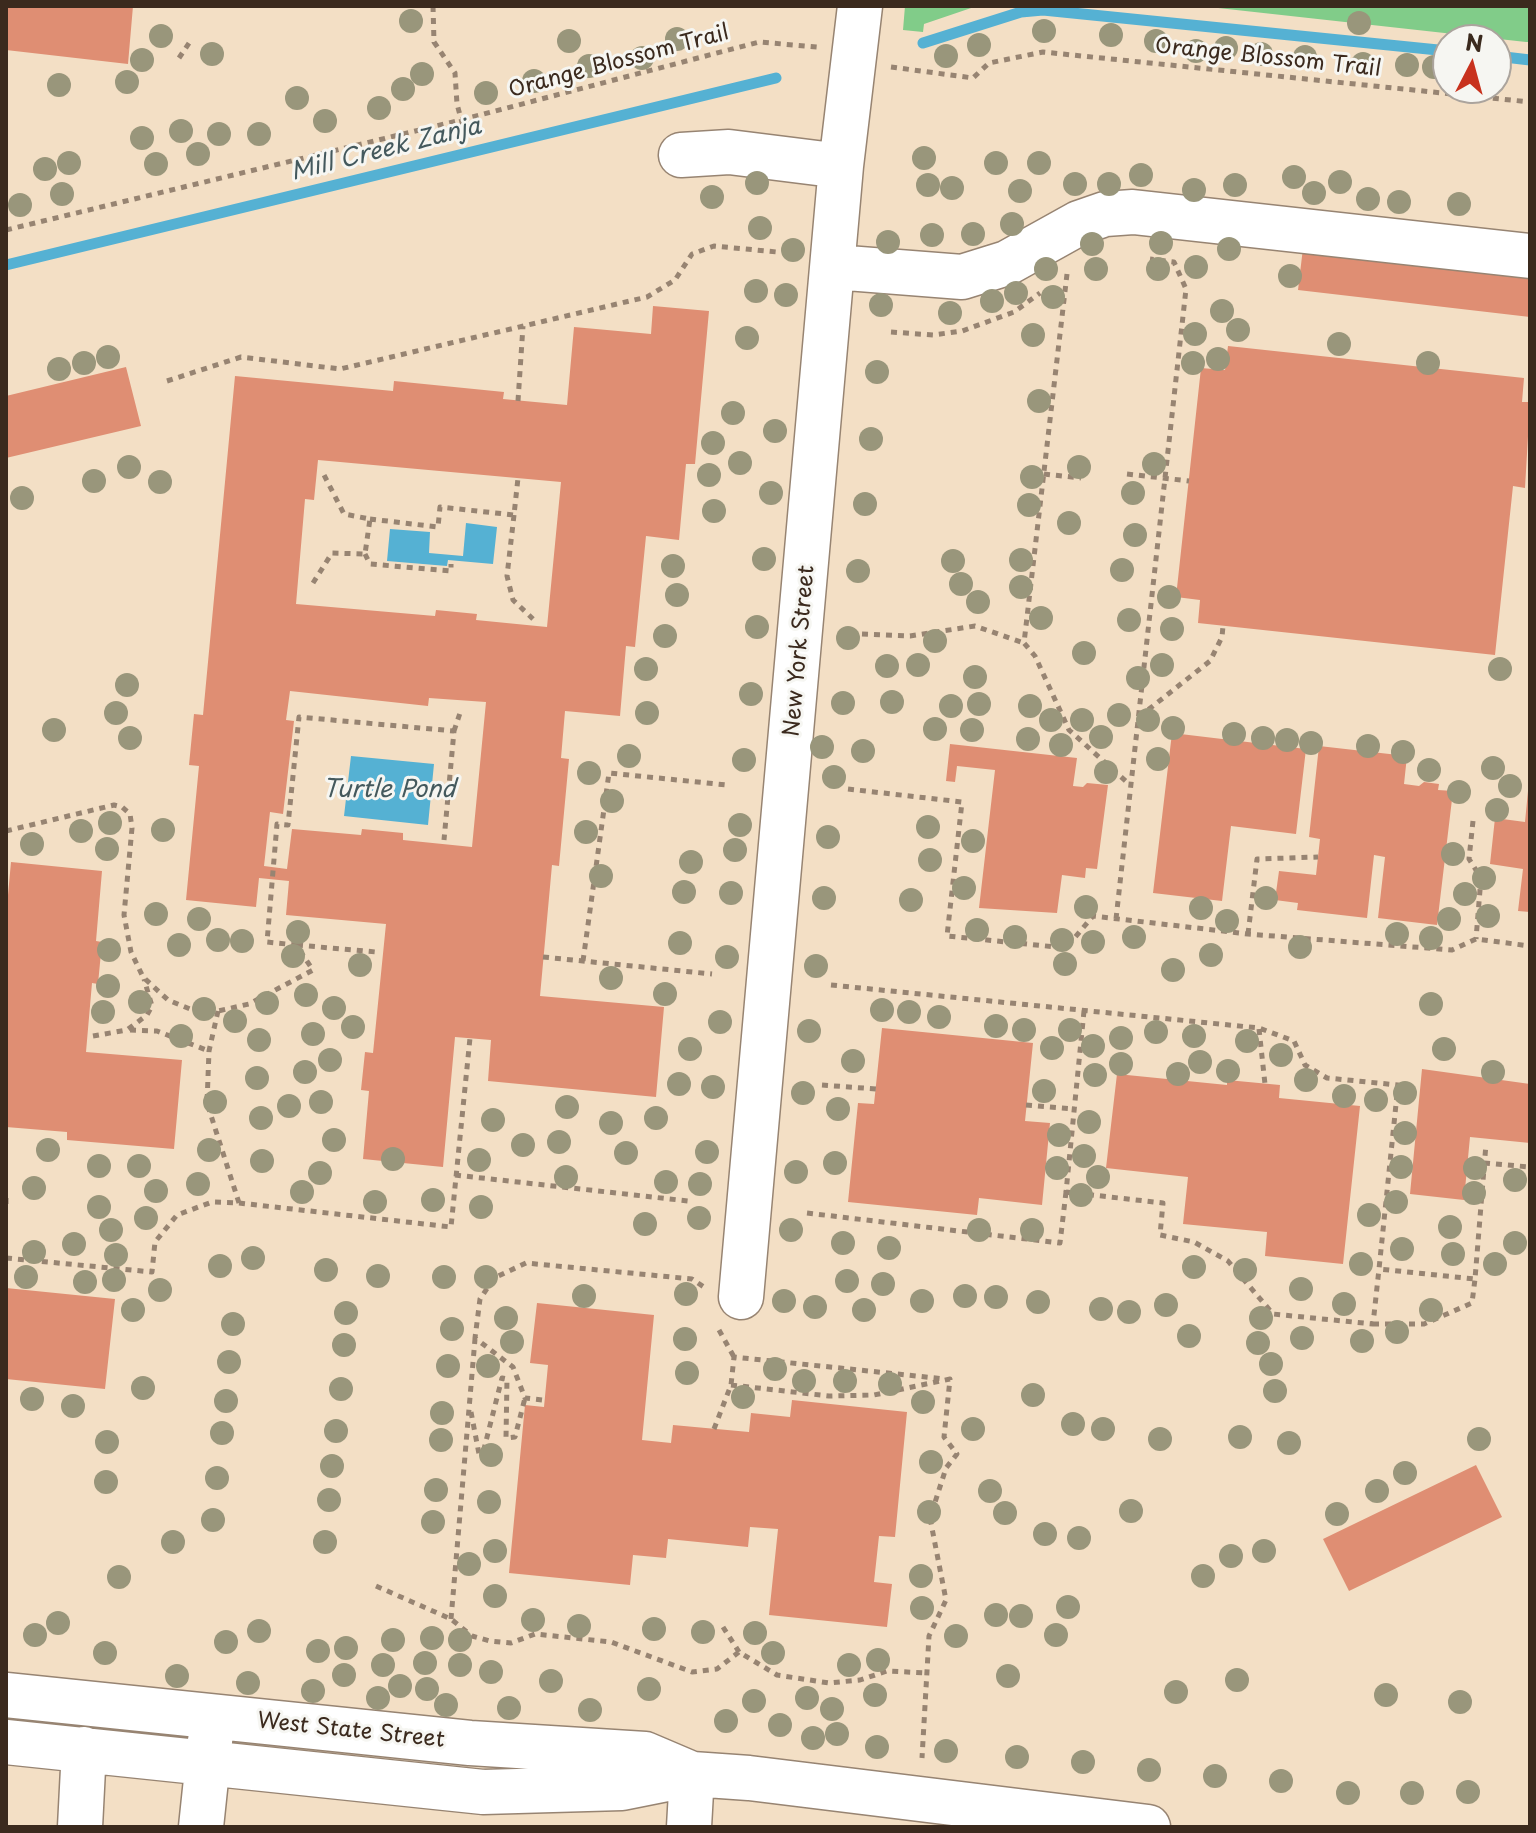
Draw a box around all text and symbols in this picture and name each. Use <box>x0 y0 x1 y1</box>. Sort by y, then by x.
street label: Orange Blossom Trail <box>506 20 732 104</box>
north arrow <box>1432 24 1512 104</box>
text: N <box>1464 24 1485 59</box>
street label: Orange Blossom Trail <box>1154 33 1382 83</box>
water label: Mill Creek Zanja <box>288 112 484 188</box>
street label: New York Street <box>779 564 821 738</box>
water label: Turtle Pond <box>322 776 456 804</box>
street label: West State Street <box>256 1708 446 1754</box>

